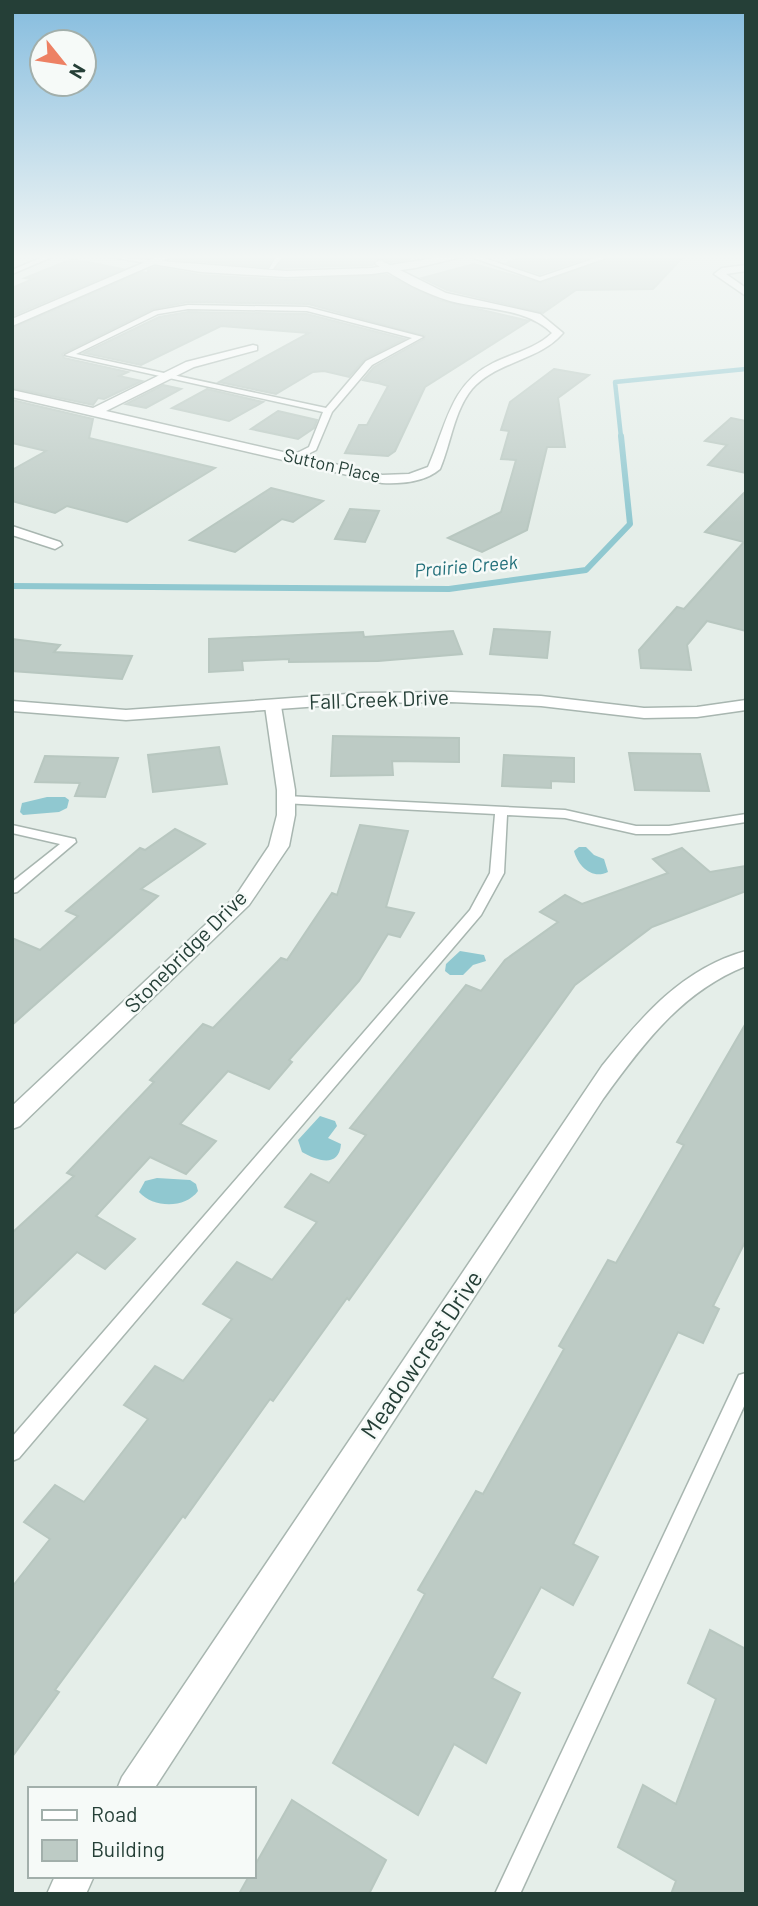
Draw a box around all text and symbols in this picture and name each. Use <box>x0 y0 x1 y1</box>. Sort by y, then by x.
north arrow <box>28 28 98 98</box>
text: N <box>65 61 91 83</box>
street label: Sutton Place <box>282 443 383 487</box>
water label: Prairie Creek <box>413 549 519 581</box>
street label: Fall Creek Drive <box>309 684 449 713</box>
street label: Stonebridge Drive <box>119 885 251 1017</box>
street label: Meadowcrest Drive <box>354 1264 488 1444</box>
legend <box>28 1787 256 1878</box>
text: Road <box>91 1801 137 1826</box>
text: Building <box>91 1836 165 1861</box>

